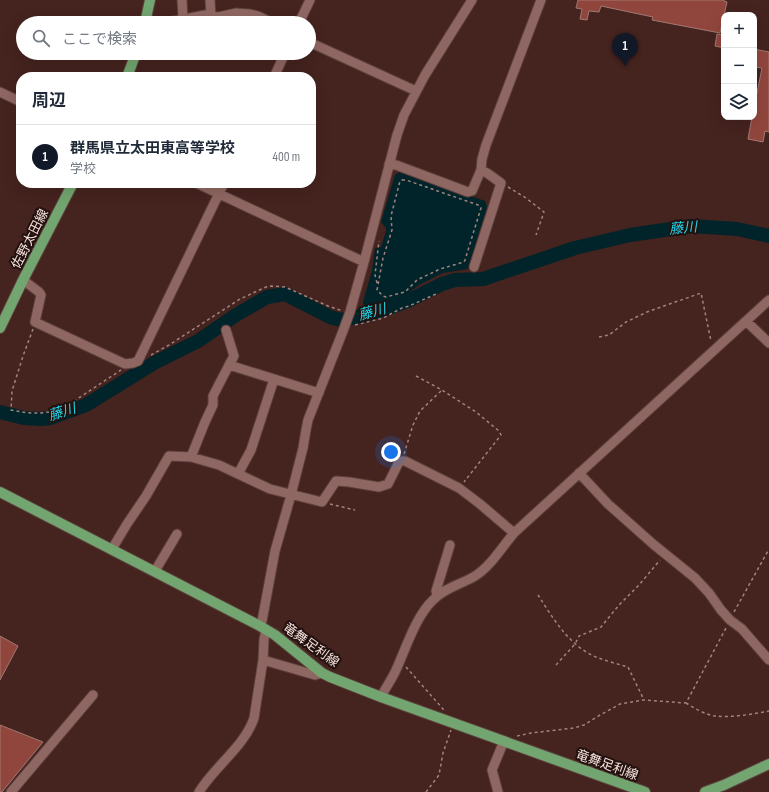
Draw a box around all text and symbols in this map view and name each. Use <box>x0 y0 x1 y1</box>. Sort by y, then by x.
map controls <box>721 12 757 120</box>
button: + <box>721 12 757 48</box>
search box <box>16 16 316 60</box>
icon: search <box>30 27 52 49</box>
text: ここで検索 <box>62 30 137 49</box>
pin: 1 <box>612 33 638 66</box>
button: − <box>721 48 757 84</box>
button: layers <box>721 84 757 120</box>
text: 周辺 <box>32 91 66 111</box>
text: 群馬県立太田東高等学校 <box>70 139 235 158</box>
text: 1 <box>42 149 48 165</box>
text: 400 m <box>273 149 300 165</box>
text: 学校 <box>70 161 96 177</box>
street label: 佐野太田線 <box>8 206 52 272</box>
water label: 藤川 <box>668 218 700 238</box>
water label: 藤川 <box>356 300 390 324</box>
water label: 藤川 <box>46 399 80 424</box>
your location <box>381 442 401 462</box>
street label: 竜舞足利線 <box>280 619 342 671</box>
street label: 竜舞足利線 <box>574 746 640 784</box>

